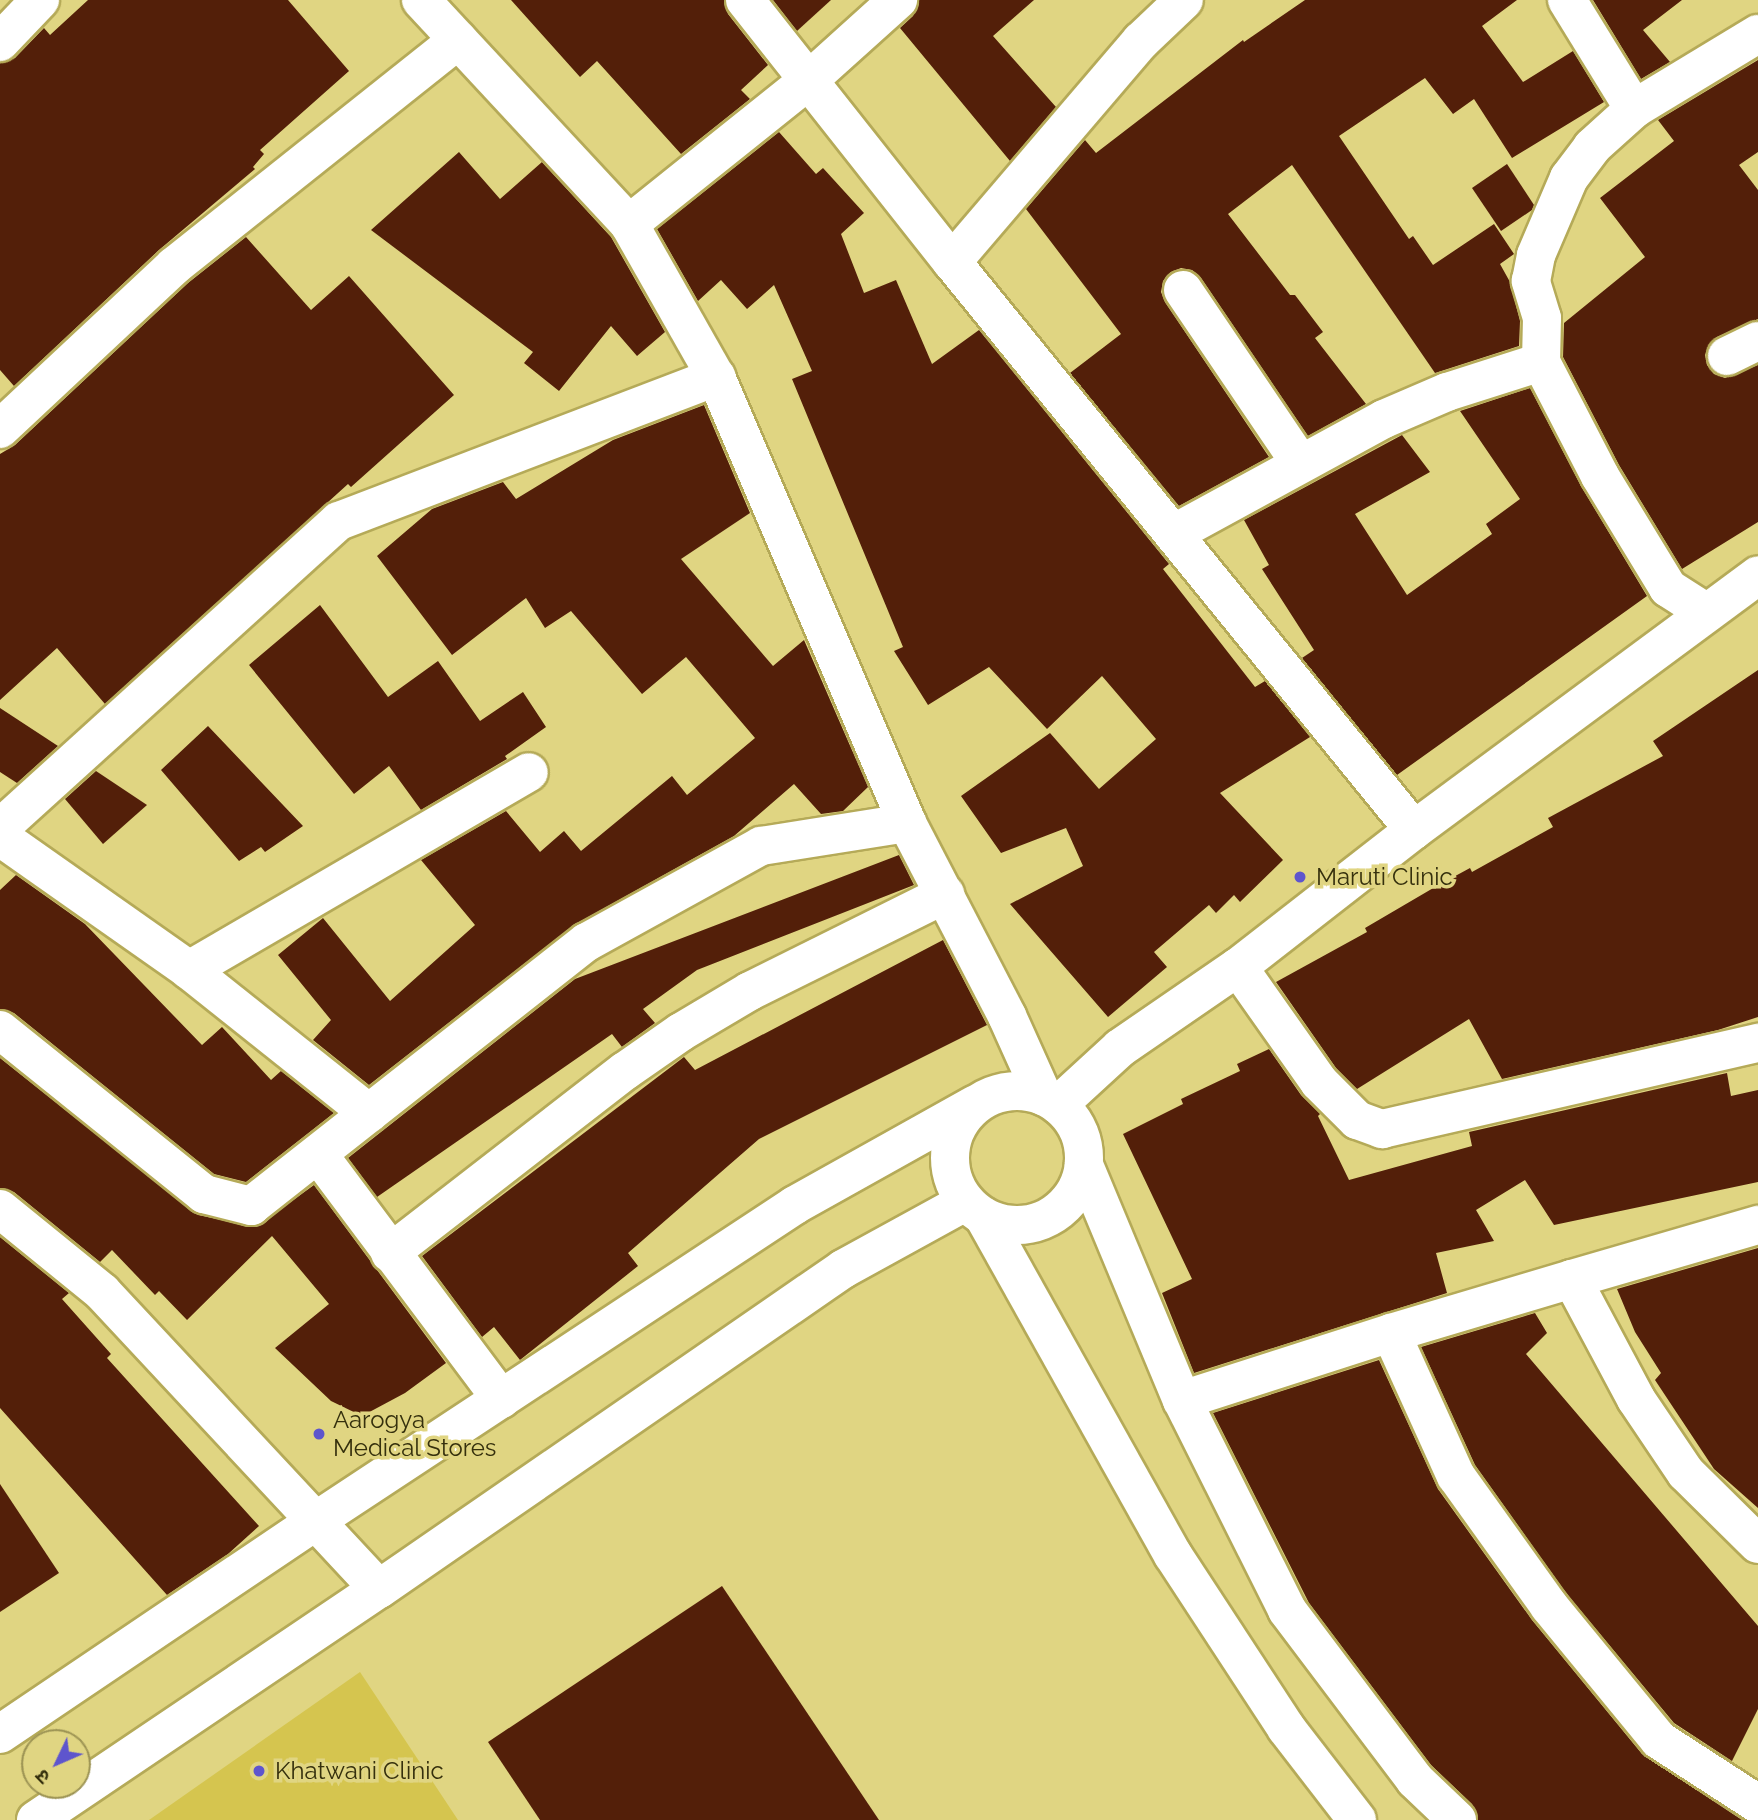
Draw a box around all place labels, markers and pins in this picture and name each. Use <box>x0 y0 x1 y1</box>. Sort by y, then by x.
place label: Maruti Clinic <box>1316 863 1453 891</box>
marker: Maruti Clinic <box>1290 867 1310 887</box>
place label: Aarogya Medical Stores <box>333 1406 497 1462</box>
marker: Aarogya Medical Stores <box>311 1426 327 1442</box>
place label: Khatwani Clinic <box>275 1757 444 1785</box>
marker: Khatwani Clinic <box>249 1761 269 1781</box>

